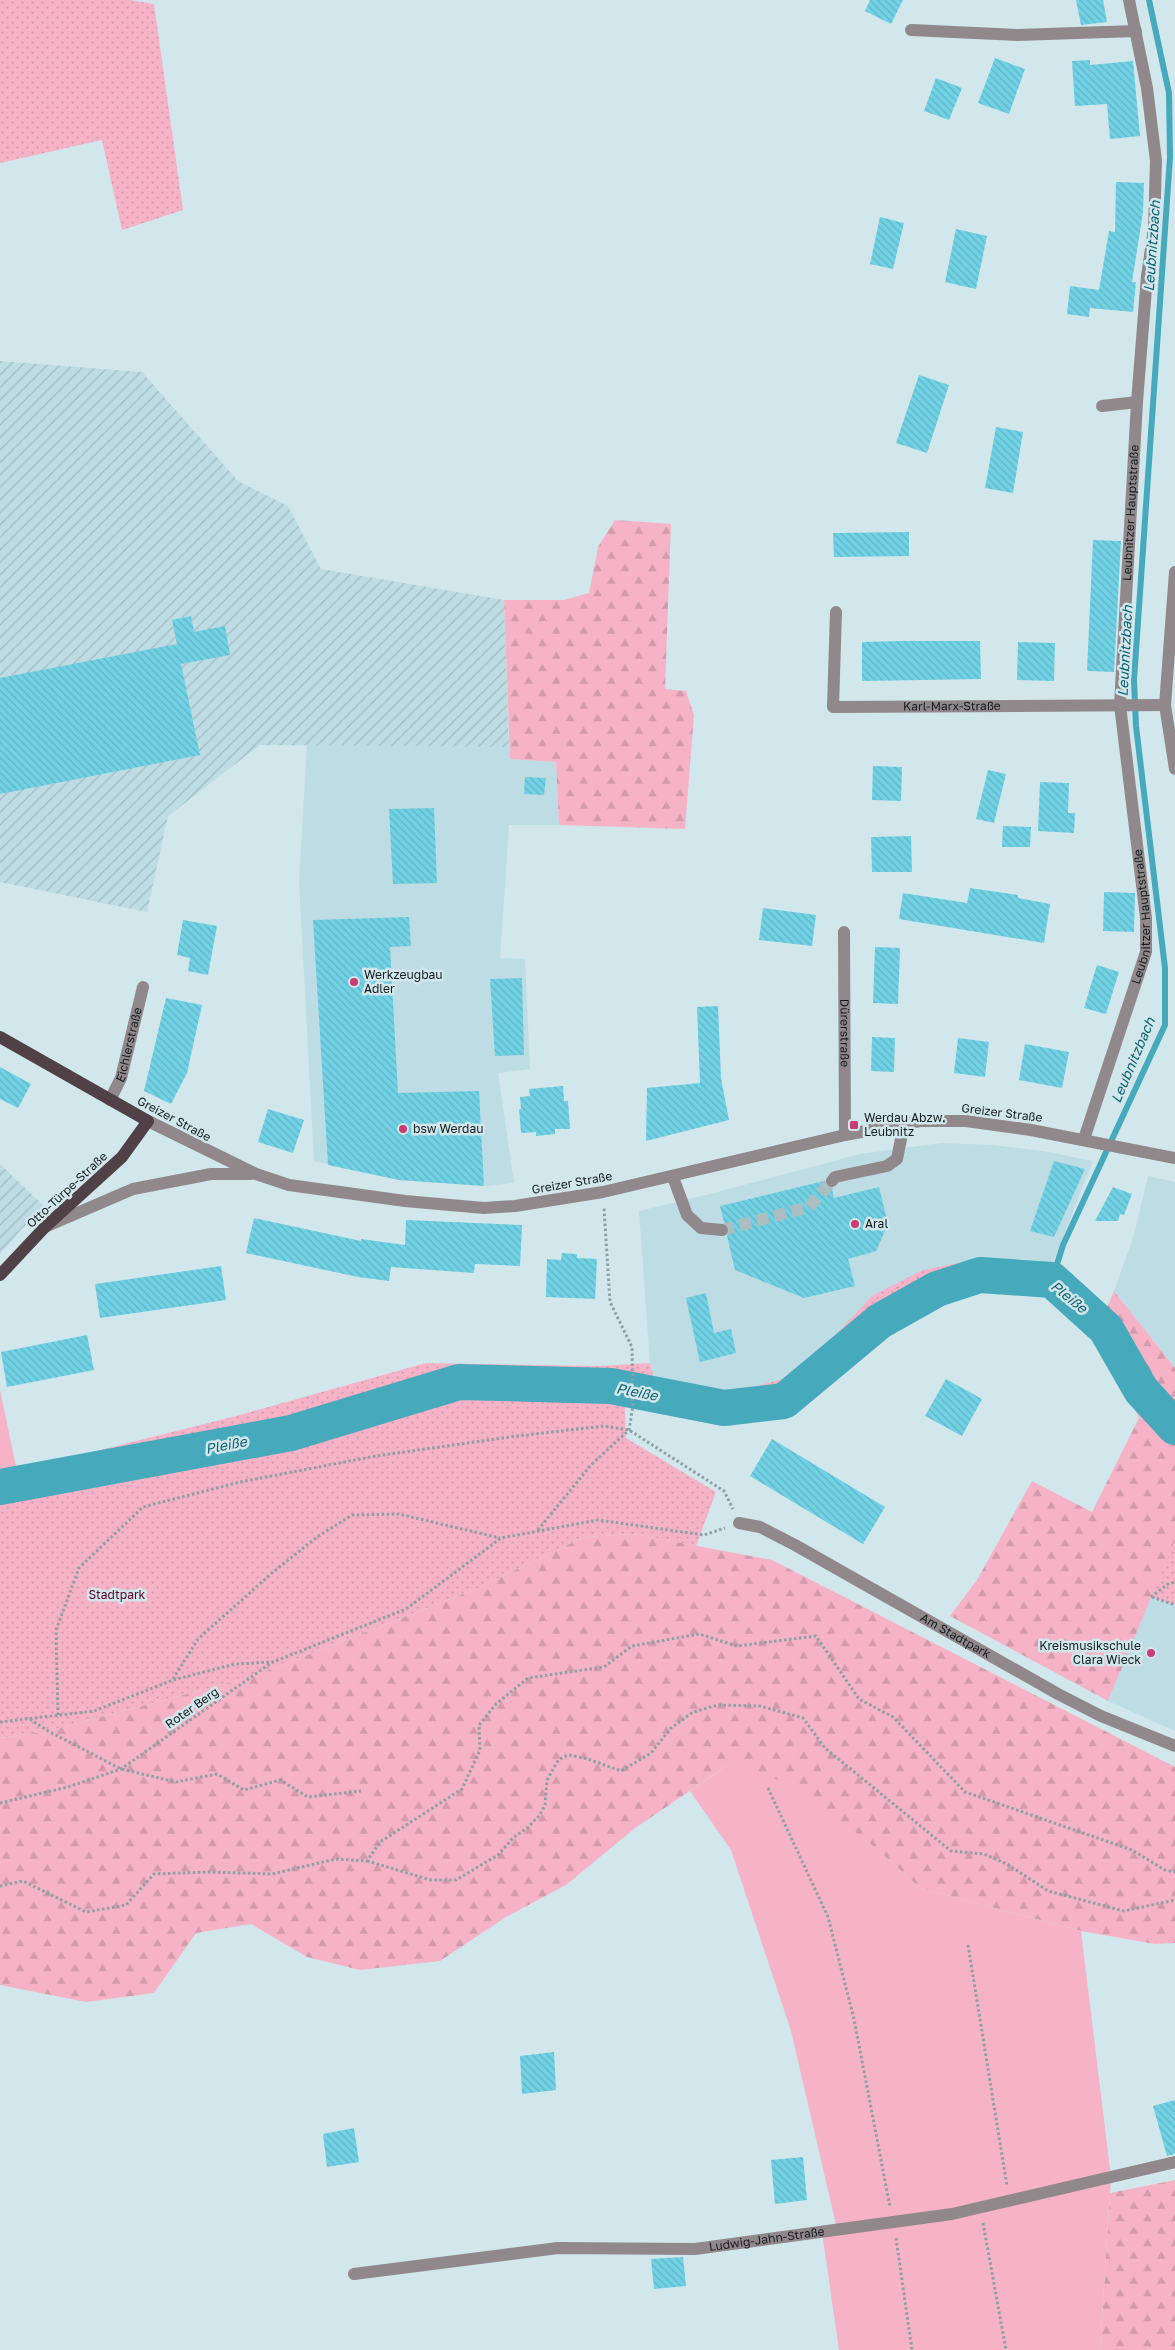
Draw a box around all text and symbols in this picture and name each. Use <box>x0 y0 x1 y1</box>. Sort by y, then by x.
water label: Leubnitzbach <box>1140 199 1163 292</box>
street label: Leubnitzer Hauptstraße <box>1119 444 1142 582</box>
water label: Leubnitzbach <box>1114 604 1135 697</box>
street label: Karl-Marx-Straße <box>903 698 1001 714</box>
street label: Leubnitzer Hauptstraße <box>1128 848 1153 986</box>
place label: Werkzeugbau Adler <box>364 967 443 996</box>
marker: Werkzeugbau Adler <box>348 976 360 988</box>
street label: Dürerstraße <box>837 999 853 1067</box>
street label: Eichlerstraße <box>112 1006 145 1085</box>
water label: Leubnitzbach <box>1107 1013 1159 1105</box>
street label: Greizer Straße <box>135 1093 214 1144</box>
street label: Greizer Straße <box>961 1100 1043 1125</box>
place label: Werdau Abzw. Leubnitz <box>864 1110 945 1139</box>
marker: Werdau Abzw. Leubnitz <box>848 1119 860 1131</box>
place label: bsw Werdau <box>413 1121 483 1136</box>
marker: bsw Werdau <box>397 1123 409 1135</box>
street label: Otto-Türpe-Straße <box>23 1148 110 1231</box>
street label: Greizer Straße <box>530 1168 613 1197</box>
place label: Aral <box>865 1216 888 1231</box>
marker: Aral <box>849 1218 861 1230</box>
water label: Pleiße <box>1048 1277 1092 1317</box>
water label: Pleiße <box>615 1379 660 1404</box>
water label: Pleiße <box>204 1432 249 1457</box>
park label: Stadtpark <box>89 1587 146 1602</box>
street label: Am Stadtpark <box>918 1610 994 1661</box>
place label: Kreismusikschule Clara Wieck <box>1039 1638 1141 1667</box>
marker: Kreismusikschule Clara Wieck <box>1145 1647 1157 1659</box>
street label: Roter Berg <box>162 1684 221 1731</box>
street label: Ludwig-Jahn-Straße <box>708 2223 825 2254</box>

